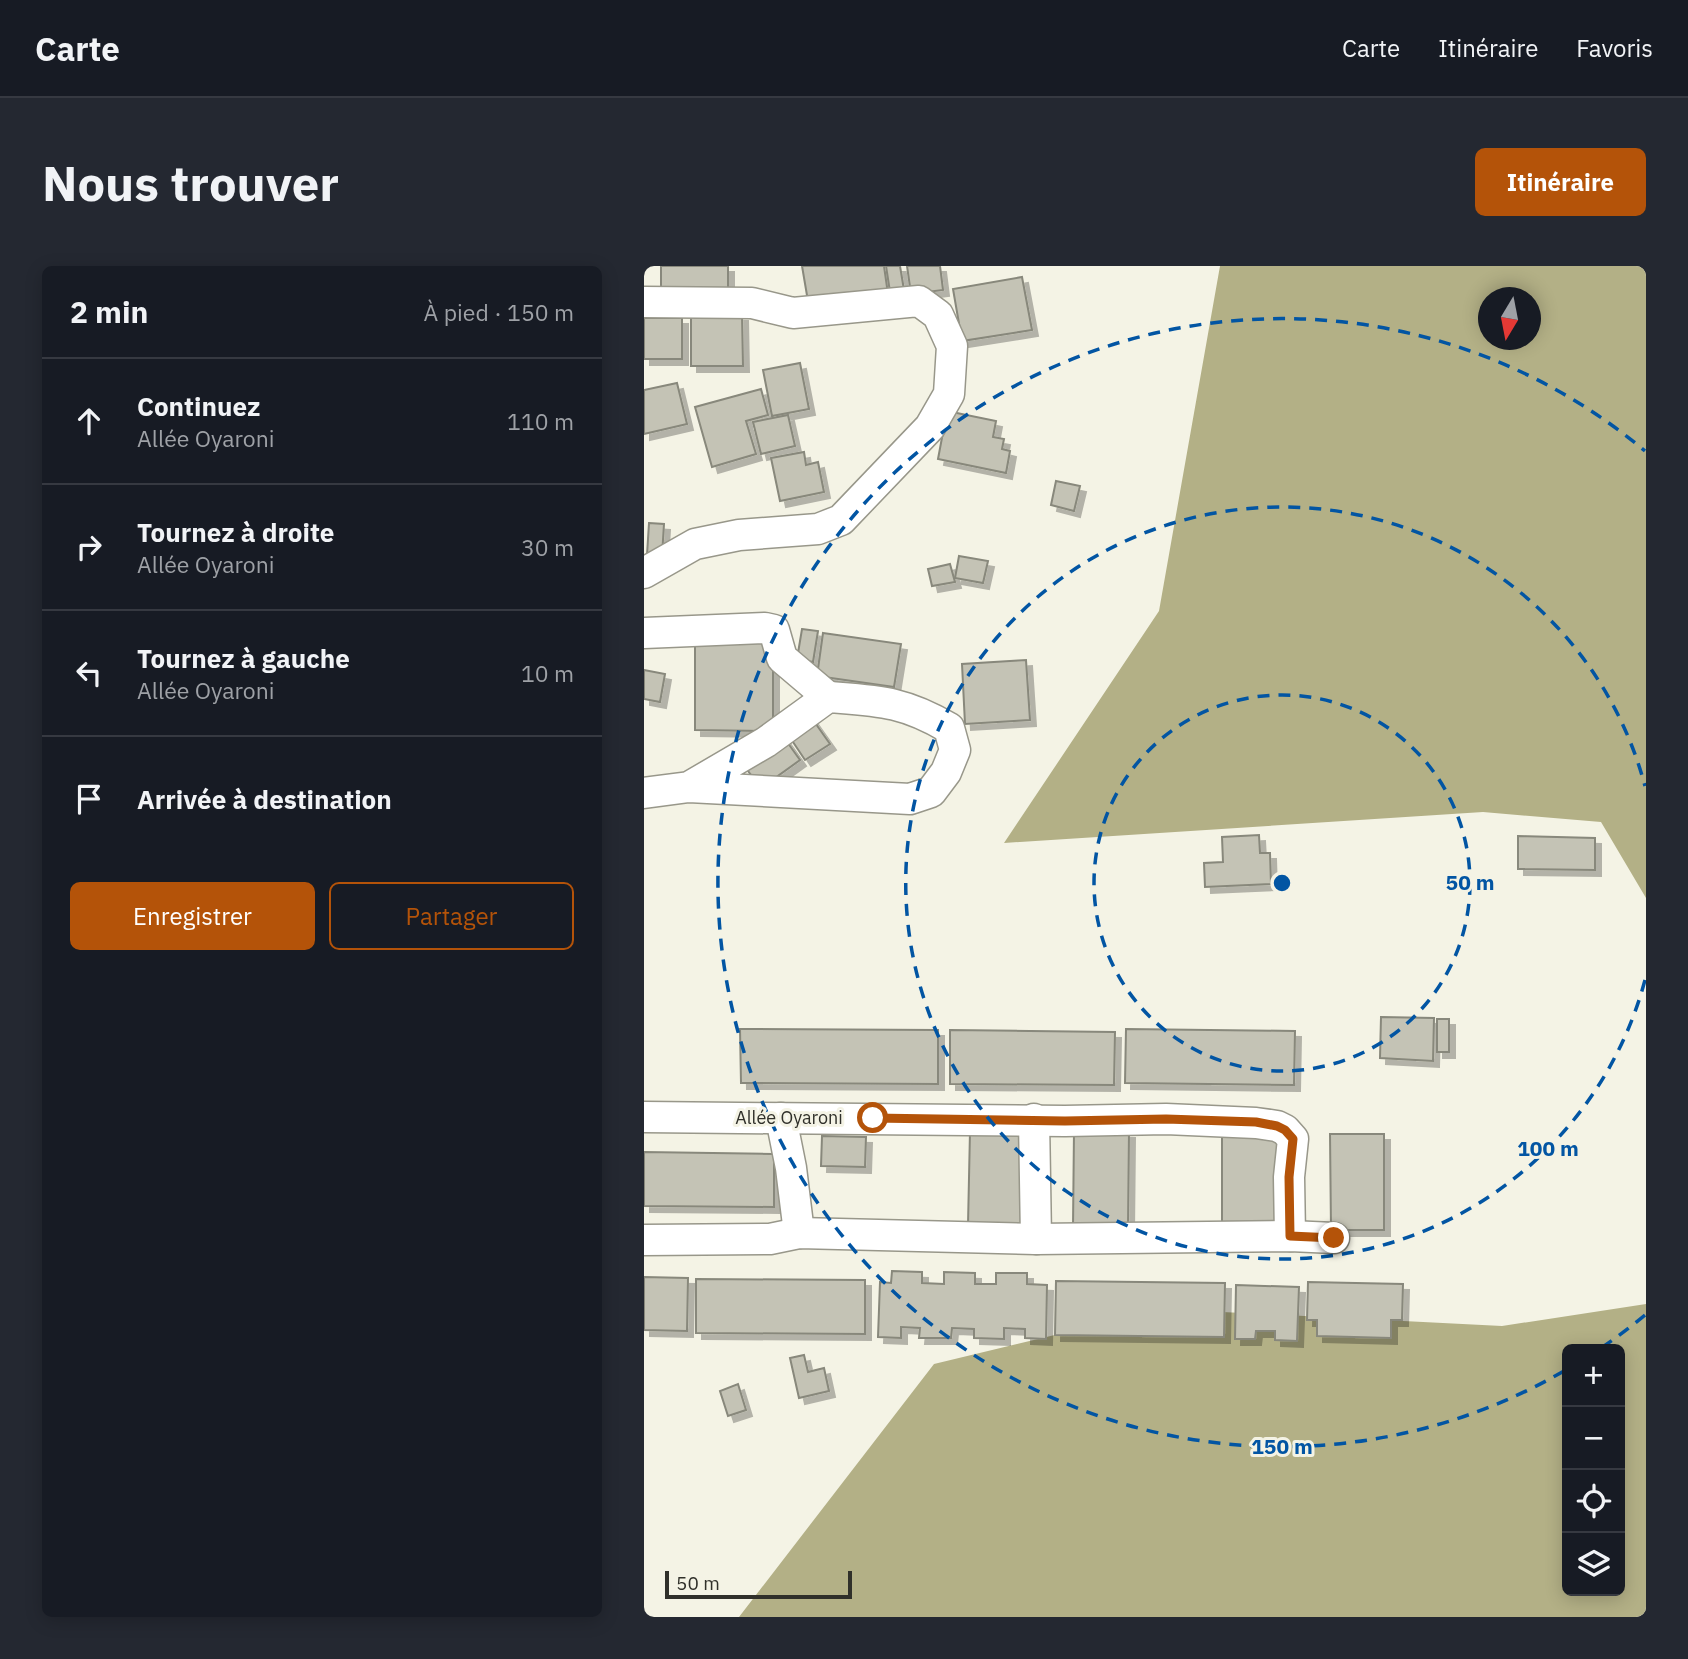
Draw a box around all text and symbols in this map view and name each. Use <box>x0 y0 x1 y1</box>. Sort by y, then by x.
text: Carte <box>35 27 120 70</box>
text: Carte <box>1342 32 1400 64</box>
text: Itinéraire <box>1438 32 1538 64</box>
text: Favoris <box>1576 32 1653 64</box>
button: Itinéraire <box>1475 148 1646 216</box>
text: Nous trouver <box>42 151 339 214</box>
north arrow <box>1478 287 1541 350</box>
text: 2 min <box>70 292 148 331</box>
text: À pied · 150 m <box>424 297 574 327</box>
text: Continuez <box>137 389 260 423</box>
icon: ahead <box>70 402 108 440</box>
text: 110 m <box>507 406 574 436</box>
text: Allée Oyaroni <box>137 423 275 453</box>
text: Tournez à droite <box>137 515 334 549</box>
icon: right <box>70 528 108 566</box>
text: 30 m <box>521 532 574 562</box>
text: Allée Oyaroni <box>137 549 275 579</box>
text: Tournez à gauche <box>137 641 350 675</box>
icon: left <box>70 654 108 692</box>
text: 10 m <box>521 658 574 688</box>
text: Allée Oyaroni <box>137 675 275 705</box>
icon: arrive <box>70 780 108 818</box>
text: Arrivée à destination <box>137 782 392 816</box>
text: 50 m <box>1446 868 1494 896</box>
centre of rings <box>1270 871 1294 895</box>
button: Enregistrer <box>70 882 315 950</box>
button: Partager <box>329 882 574 950</box>
route start <box>857 1102 888 1133</box>
street label: Allée Oyaroni <box>735 1106 843 1129</box>
text: 100 m <box>1517 1134 1579 1162</box>
route end <box>1318 1222 1349 1253</box>
map controls <box>1562 1344 1625 1596</box>
button: + <box>1562 1344 1625 1407</box>
button: − <box>1562 1407 1625 1470</box>
text: 150 m <box>1251 1432 1313 1460</box>
button: locate <box>1562 1470 1625 1533</box>
button: layers <box>1562 1533 1625 1596</box>
scale bar <box>665 1568 852 1600</box>
text: 50 m <box>676 1571 720 1595</box>

